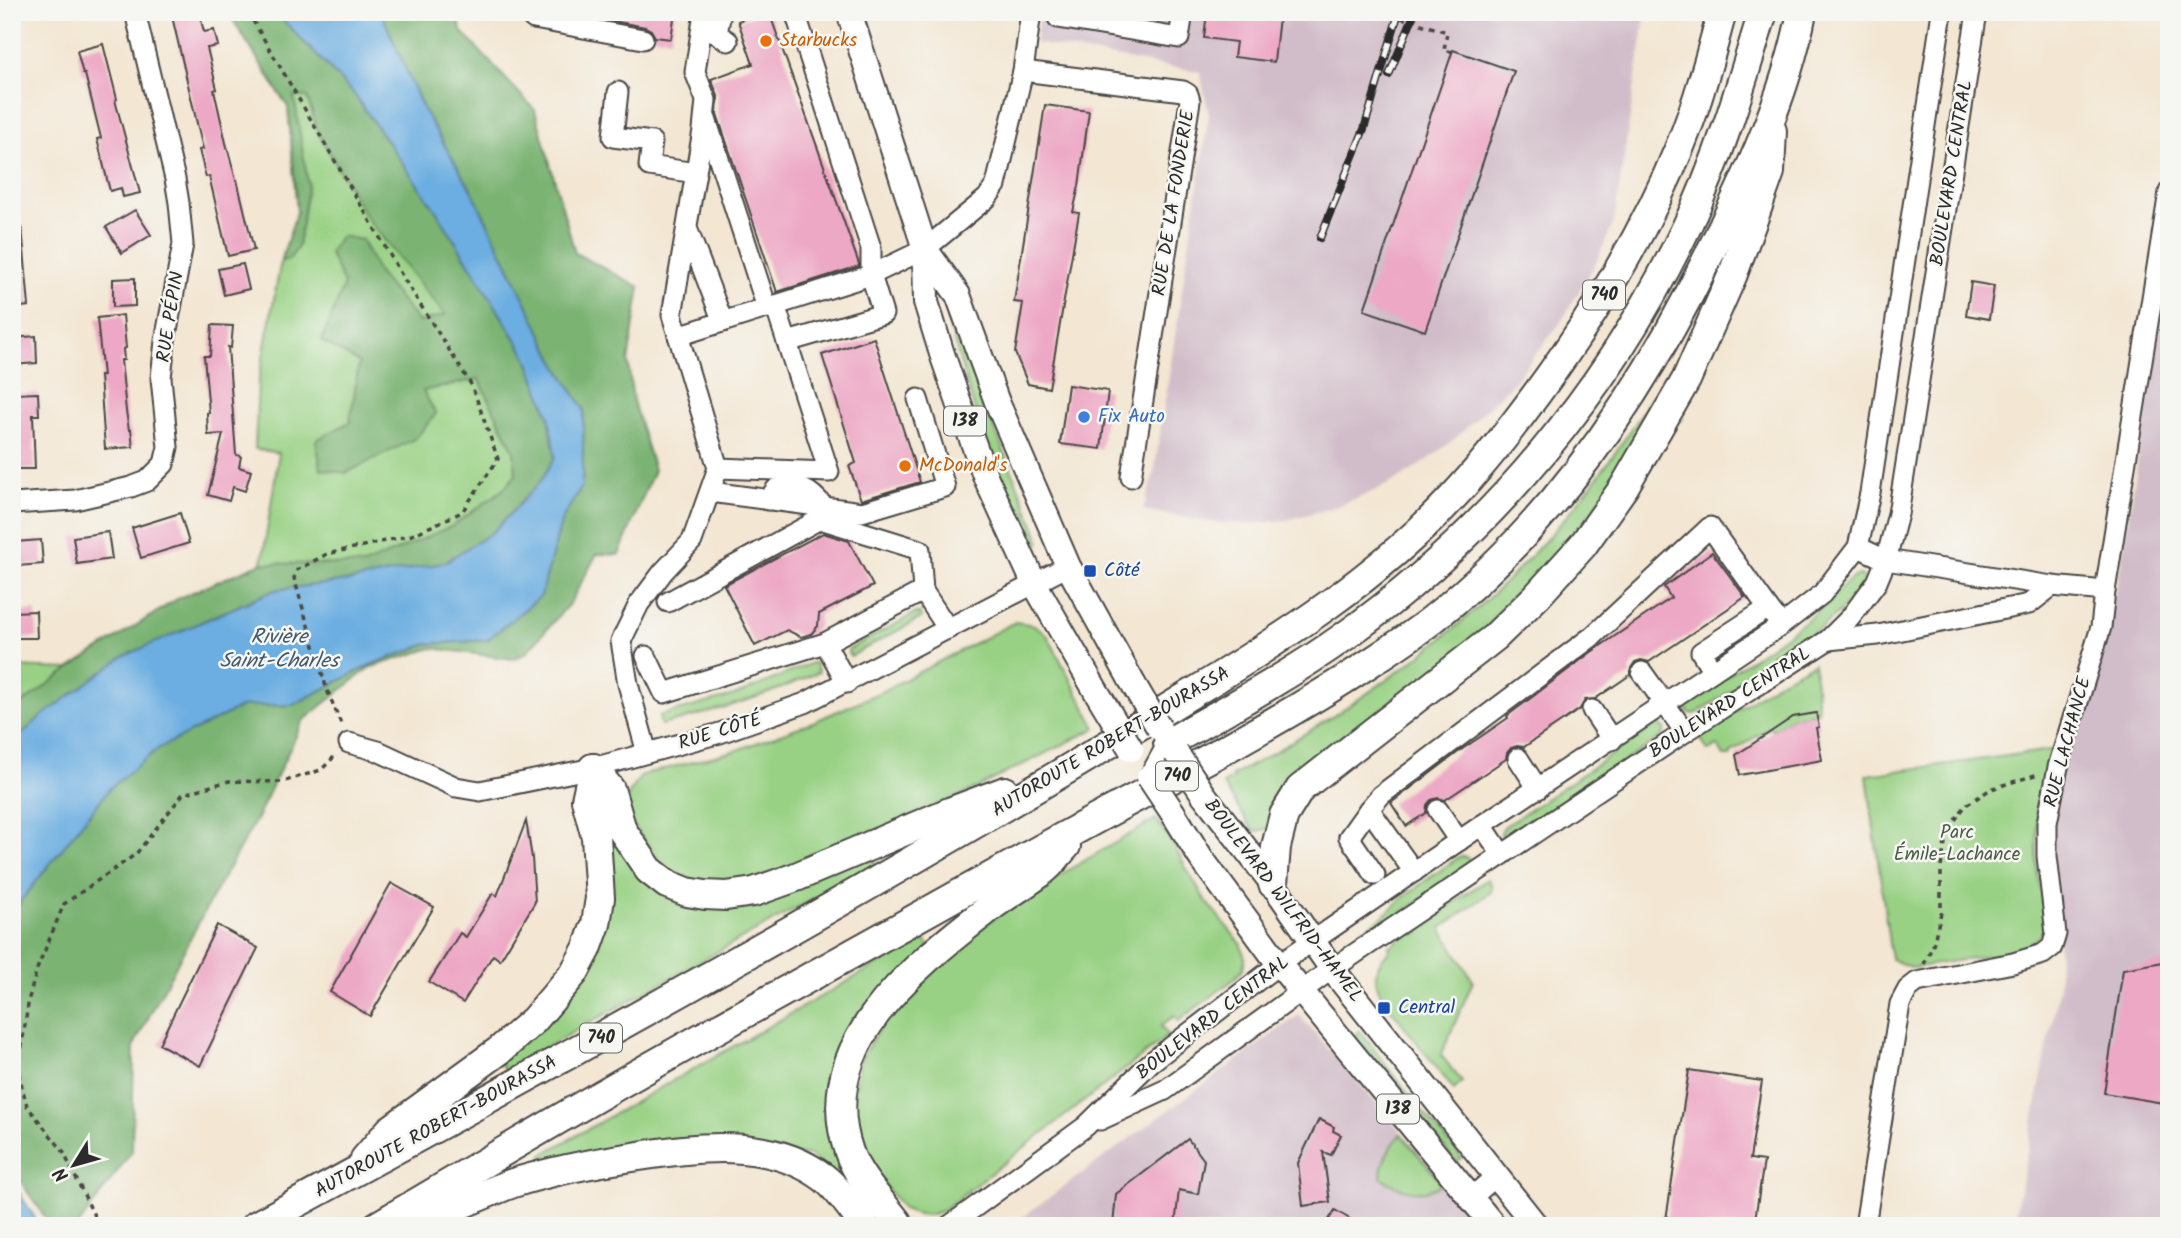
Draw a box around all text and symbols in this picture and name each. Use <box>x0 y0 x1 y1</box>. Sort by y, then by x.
place label: Starbucks <box>780 26 857 56</box>
marker: Starbucks <box>758 33 774 49</box>
street label: BOULEVARD CENTRAL <box>1922 78 1982 268</box>
street label: RUE DE LA FONDERIE <box>1145 107 1204 298</box>
street label: RUE PÉPIN <box>149 269 193 365</box>
road number: 740 <box>1583 281 1625 310</box>
place label: Fix Auto <box>1098 402 1165 432</box>
road number: 138 <box>944 407 986 436</box>
marker: Fix Auto <box>1076 409 1092 425</box>
place label: McDonald's <box>919 451 1007 481</box>
marker: McDonald's <box>897 458 913 474</box>
place label: Côté <box>1104 556 1140 586</box>
marker: Côté <box>1082 563 1098 579</box>
water label: Rivière Saint-Charles <box>219 621 341 678</box>
street label: BOULEVARD CENTRAL <box>1643 639 1817 767</box>
street label: AUTOROUTE ROBERT-BOURASSA <box>986 659 1236 825</box>
street label: RUE LACHANCE <box>2036 672 2100 811</box>
street label: RUE CÔTÉ <box>675 705 766 759</box>
road number: 740 <box>1156 762 1198 790</box>
street label: BOULEVARD WILFRID-HAMEL <box>1196 793 1370 1009</box>
park label: Parc Émile-Lachance <box>1894 818 2021 870</box>
street label: BOULEVARD CENTRAL <box>1130 948 1296 1088</box>
place label: Central <box>1398 993 1456 1023</box>
marker: Central <box>1376 1000 1392 1016</box>
road number: 740 <box>580 1023 622 1052</box>
street label: AUTOROUTE ROBERT-BOURASSA <box>309 1048 563 1206</box>
road number: 138 <box>1377 1094 1419 1124</box>
north arrow <box>38 1130 108 1200</box>
text: N <box>46 1160 78 1188</box>

